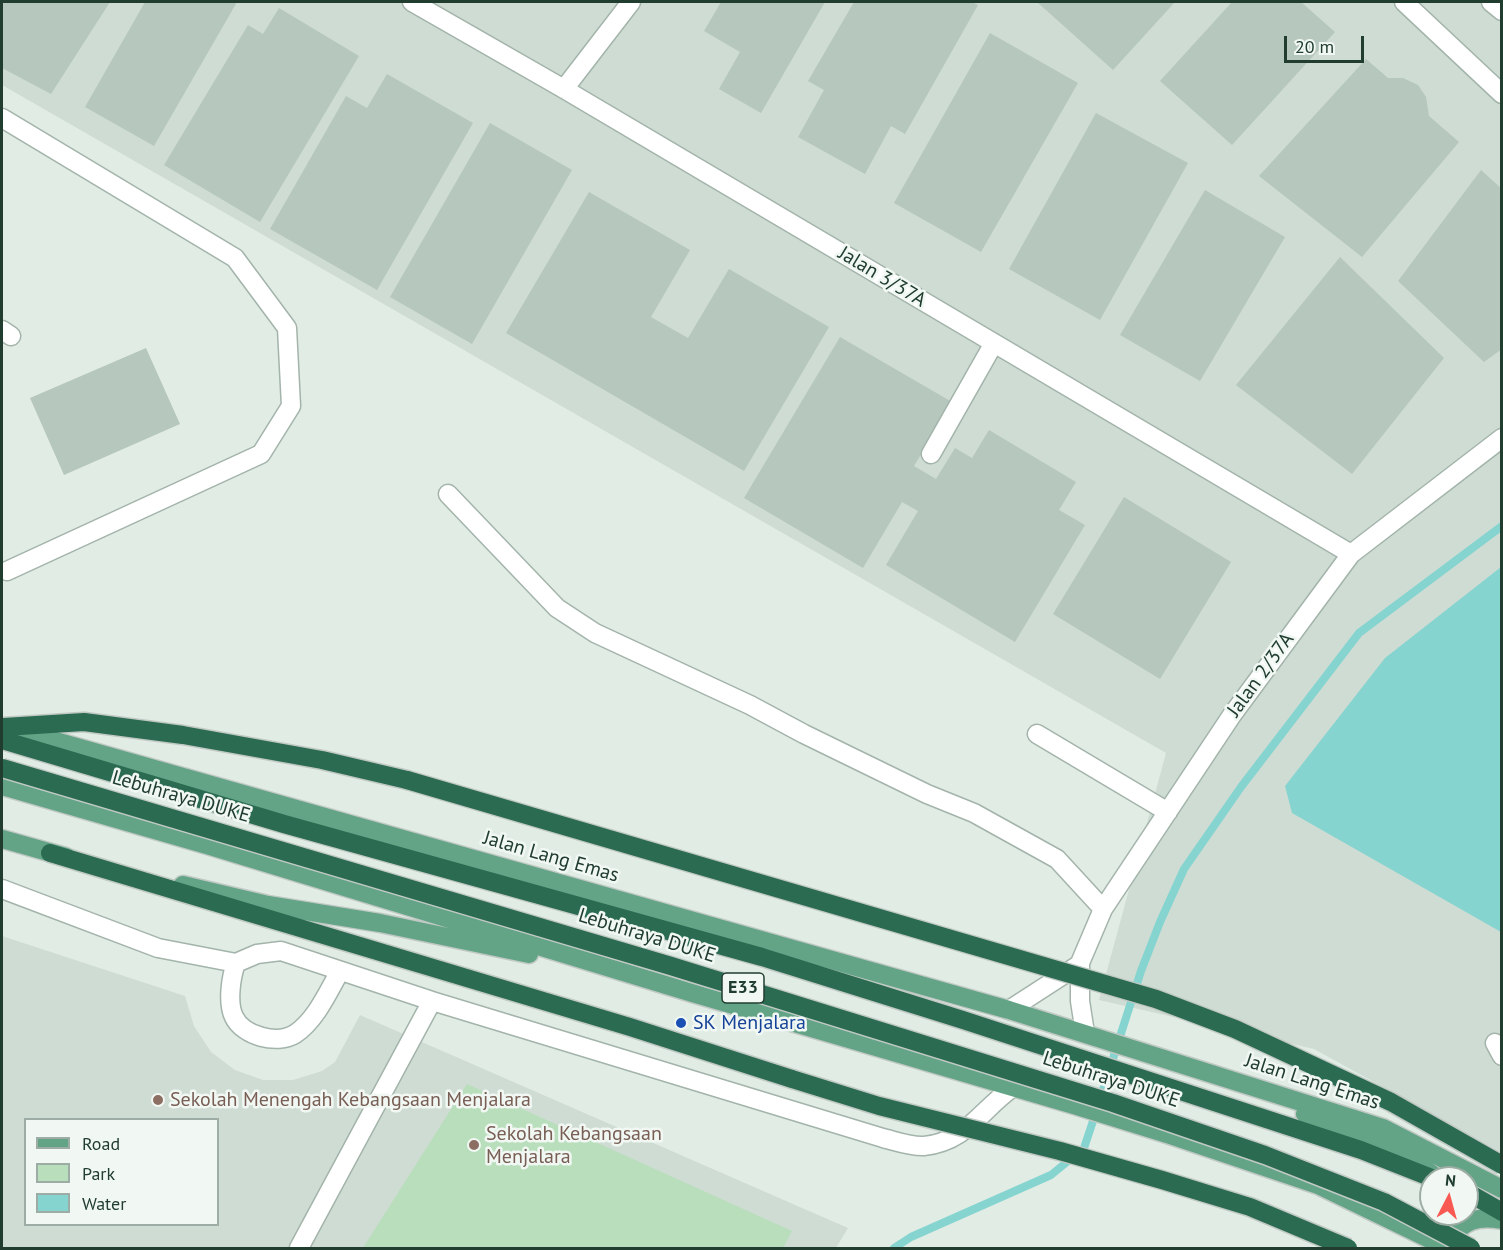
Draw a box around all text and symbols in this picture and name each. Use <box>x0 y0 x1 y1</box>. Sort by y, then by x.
scale bar <box>1287 24 1366 62</box>
text: 20 m <box>1295 35 1334 58</box>
street label: Jalan 3/37A <box>834 241 930 313</box>
street label: Jalan 2/37A <box>1222 628 1300 722</box>
street label: Lebuhraya DUKE <box>109 766 253 828</box>
street label: Jalan Lang Emas <box>480 826 622 888</box>
street label: Lebuhraya DUKE <box>576 904 718 968</box>
road number: E33 <box>722 973 764 1003</box>
place label: SK Menjalara <box>693 1011 806 1035</box>
marker: SK Menjalara <box>674 1016 688 1030</box>
street label: Lebuhraya DUKE <box>1040 1047 1182 1113</box>
street label: Jalan Lang Emas <box>1242 1049 1382 1115</box>
place label: Sekolah Menengah Kebangsaan Menjalara <box>170 1088 531 1112</box>
marker: Sekolah Menengah Kebangsaan Menjalara <box>151 1093 165 1107</box>
legend <box>24 1118 219 1226</box>
place label: Sekolah Kebangsaan Menjalara <box>486 1122 662 1169</box>
text: Road <box>82 1132 120 1155</box>
marker: Sekolah Kebangsaan Menjalara <box>467 1138 481 1152</box>
text: Park <box>82 1162 115 1185</box>
north arrow <box>1419 1166 1479 1226</box>
text: N <box>1444 1170 1457 1191</box>
text: Water <box>82 1192 126 1215</box>

